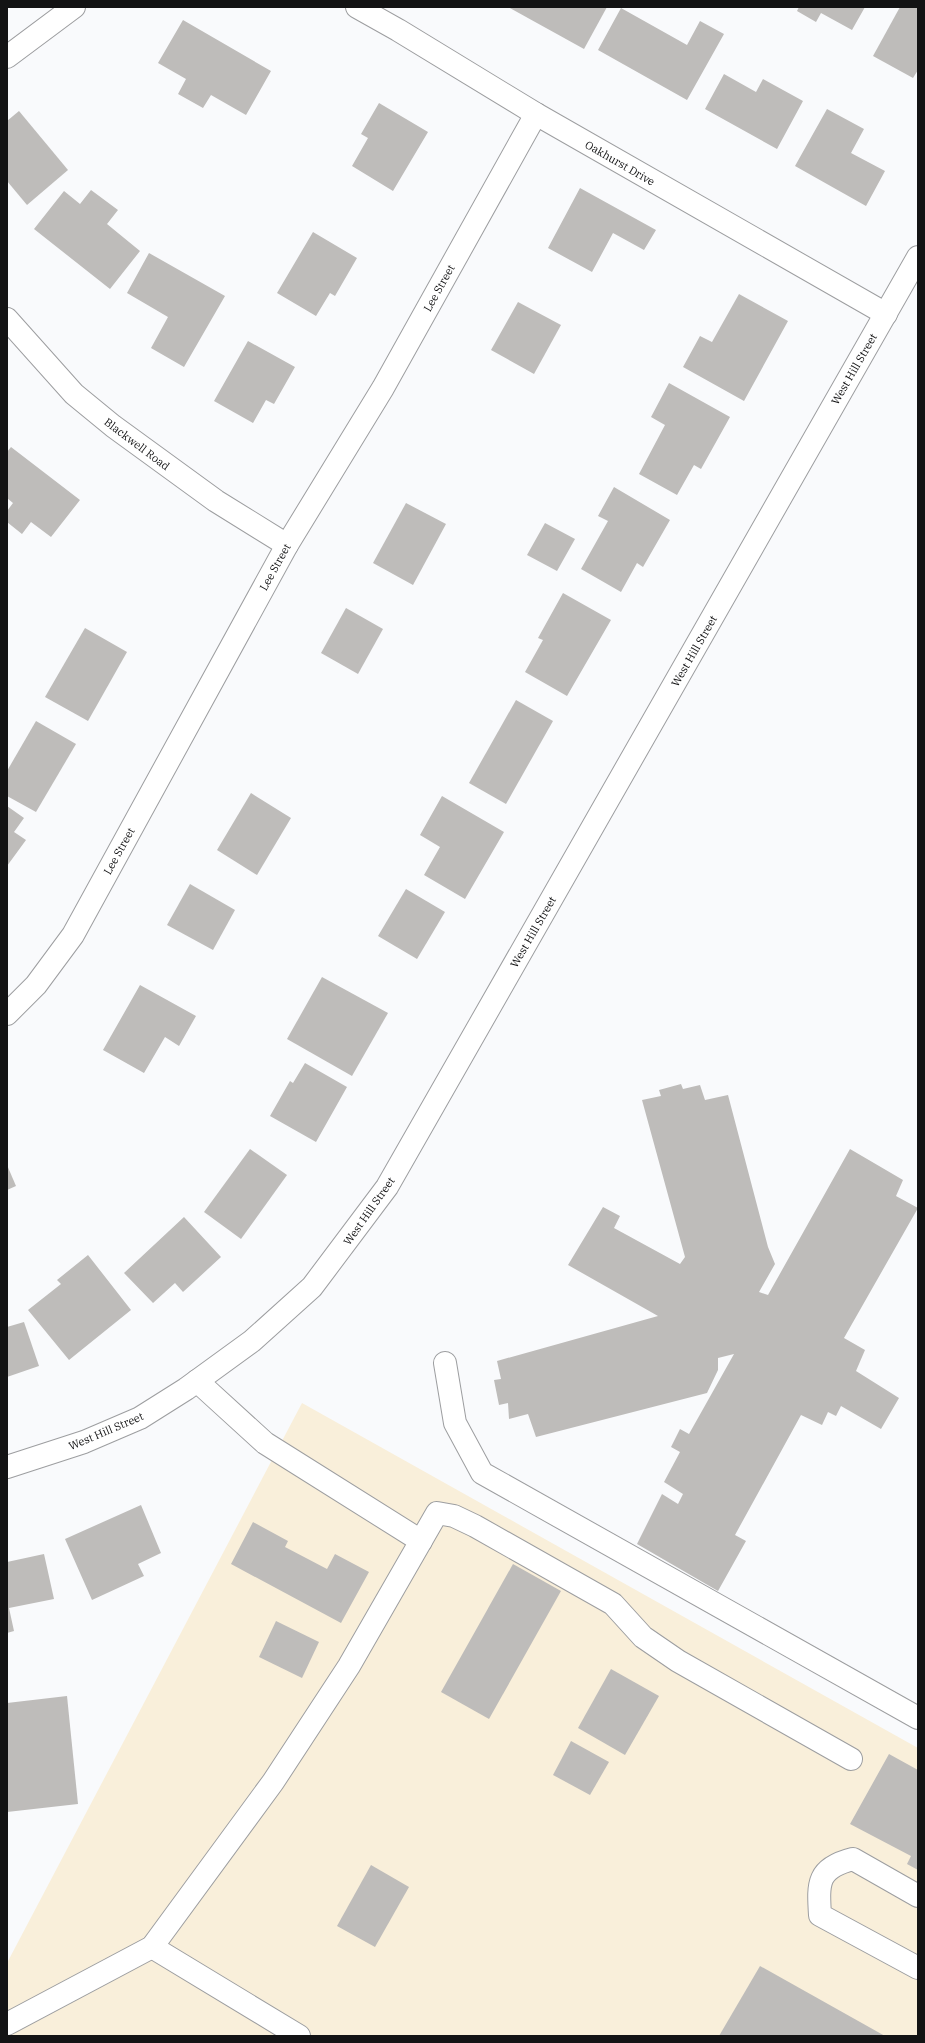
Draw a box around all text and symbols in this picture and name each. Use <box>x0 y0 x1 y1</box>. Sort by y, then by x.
street label: Oakhurst Drive <box>583 137 658 189</box>
street label: Lee Street <box>420 262 458 314</box>
street label: West Hill Street <box>828 331 880 407</box>
street label: Blackwell Road <box>101 415 173 473</box>
street label: Lee Street <box>256 541 294 593</box>
street label: West Hill Street <box>668 613 720 689</box>
street label: Lee Street <box>100 825 138 877</box>
street label: West Hill Street <box>507 894 559 970</box>
street label: West Hill Street <box>340 1174 398 1248</box>
street label: West Hill Street <box>66 1409 146 1453</box>

